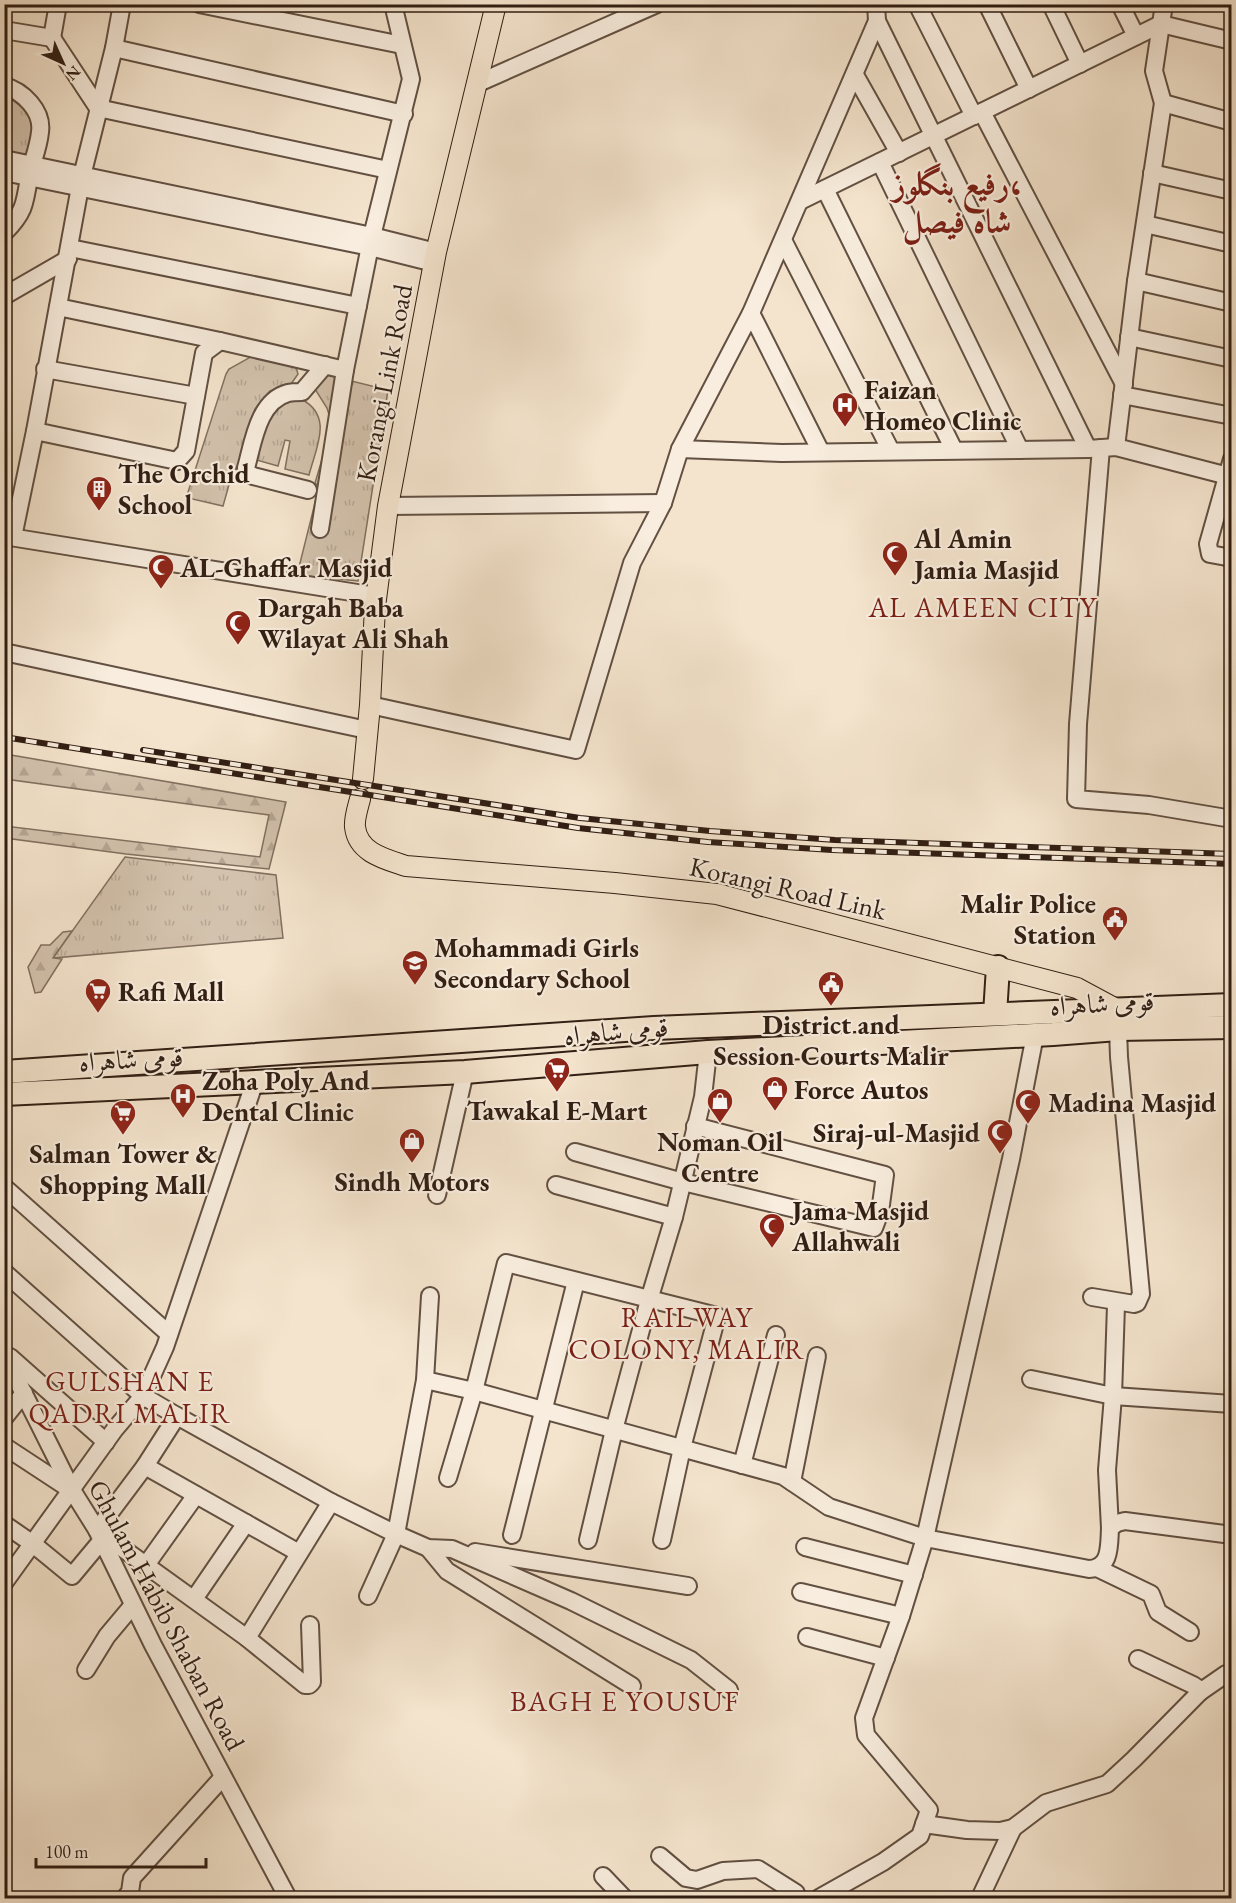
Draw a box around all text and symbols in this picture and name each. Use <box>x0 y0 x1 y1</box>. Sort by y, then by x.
north arrow <box>33 33 93 93</box>
text: N <box>61 61 85 85</box>
district label: رفیع بنگلوز، شاہ فیصل <box>888 162 1022 245</box>
street label: Korangi Link Road <box>348 281 420 485</box>
place label: Faizan Homeo Clinic <box>864 372 1021 438</box>
hospital icon: Faizan Homeo Clinic <box>830 390 860 428</box>
place label: The Orchid School <box>118 456 250 522</box>
building icon: The Orchid School <box>84 474 114 512</box>
place label: Al Amin Jamia Masjid <box>911 521 1059 587</box>
mosque icon: Al Amin Jamia Masjid <box>880 539 910 577</box>
place label: AL-Ghaffar Masjid <box>179 550 393 585</box>
mosque icon: AL-Ghaffar Masjid <box>146 552 176 590</box>
district label: AL AMEEN CITY <box>867 589 1098 625</box>
place label: Dargah Baba Wilayat Ali Shah <box>258 590 449 656</box>
mosque icon: Dargah Baba Wilayat Ali Shah <box>223 608 253 646</box>
street label: Korangi Road Link <box>686 848 890 928</box>
place label: Malir Police Station <box>960 886 1096 952</box>
public building icon: Malir Police Station <box>1100 904 1130 942</box>
place label: Mohammadi Girls Secondary School <box>434 930 639 996</box>
school or university icon: Mohammadi Girls Secondary School <box>400 948 430 986</box>
public building icon: District and Session Courts Malir <box>816 969 846 1007</box>
place label: Rafi Mall <box>118 974 224 1009</box>
supermarket icon: Rafi Mall <box>83 976 113 1014</box>
street label: قومی شاہراہ <box>1049 983 1155 1023</box>
place label: District and Session Courts Malir <box>713 1007 950 1073</box>
street label: قومی شاہراہ <box>562 1009 670 1053</box>
street label: قومی شاہراہ <box>78 1039 184 1079</box>
supermarket icon: Tawakal E-Mart <box>542 1055 572 1093</box>
place label: Zoha Poly And Dental Clinic <box>202 1063 370 1129</box>
place label: Force Autos <box>794 1072 928 1107</box>
shop icon: Force Autos <box>760 1074 790 1112</box>
hospital icon: Zoha Poly And Dental Clinic <box>168 1081 198 1119</box>
place label: Madina Masjid <box>1048 1085 1216 1120</box>
shop icon: Noman Oil Centre <box>705 1086 735 1124</box>
mosque icon: Madina Masjid <box>1013 1087 1043 1125</box>
place label: Tawakal E-Mart <box>467 1093 647 1128</box>
supermarket icon: Salman Tower & Shopping Mall <box>108 1098 138 1136</box>
place label: Siraj-ul-Masjid <box>813 1115 980 1150</box>
mosque icon: Siraj-ul-Masjid <box>985 1117 1015 1155</box>
place label: Noman Oil Centre <box>657 1124 783 1190</box>
shop icon: Sindh Motors <box>397 1126 427 1164</box>
place label: Salman Tower & Shopping Mall <box>29 1136 217 1202</box>
place label: Sindh Motors <box>334 1164 490 1199</box>
place label: Jama Masjid Allahwali <box>789 1193 929 1259</box>
mosque icon: Jama Masjid Allahwali <box>757 1211 787 1249</box>
district label: RAILWAY COLONY, MALIR <box>568 1299 806 1367</box>
district label: GULSHAN E QADRI MALIR <box>28 1363 232 1431</box>
street label: Ghulam Habib Shaban Road <box>81 1474 253 1757</box>
district label: BAGH E YOUSUF <box>510 1683 740 1719</box>
scale bar <box>36 1831 206 1869</box>
text: 100 m <box>45 1840 89 1863</box>

